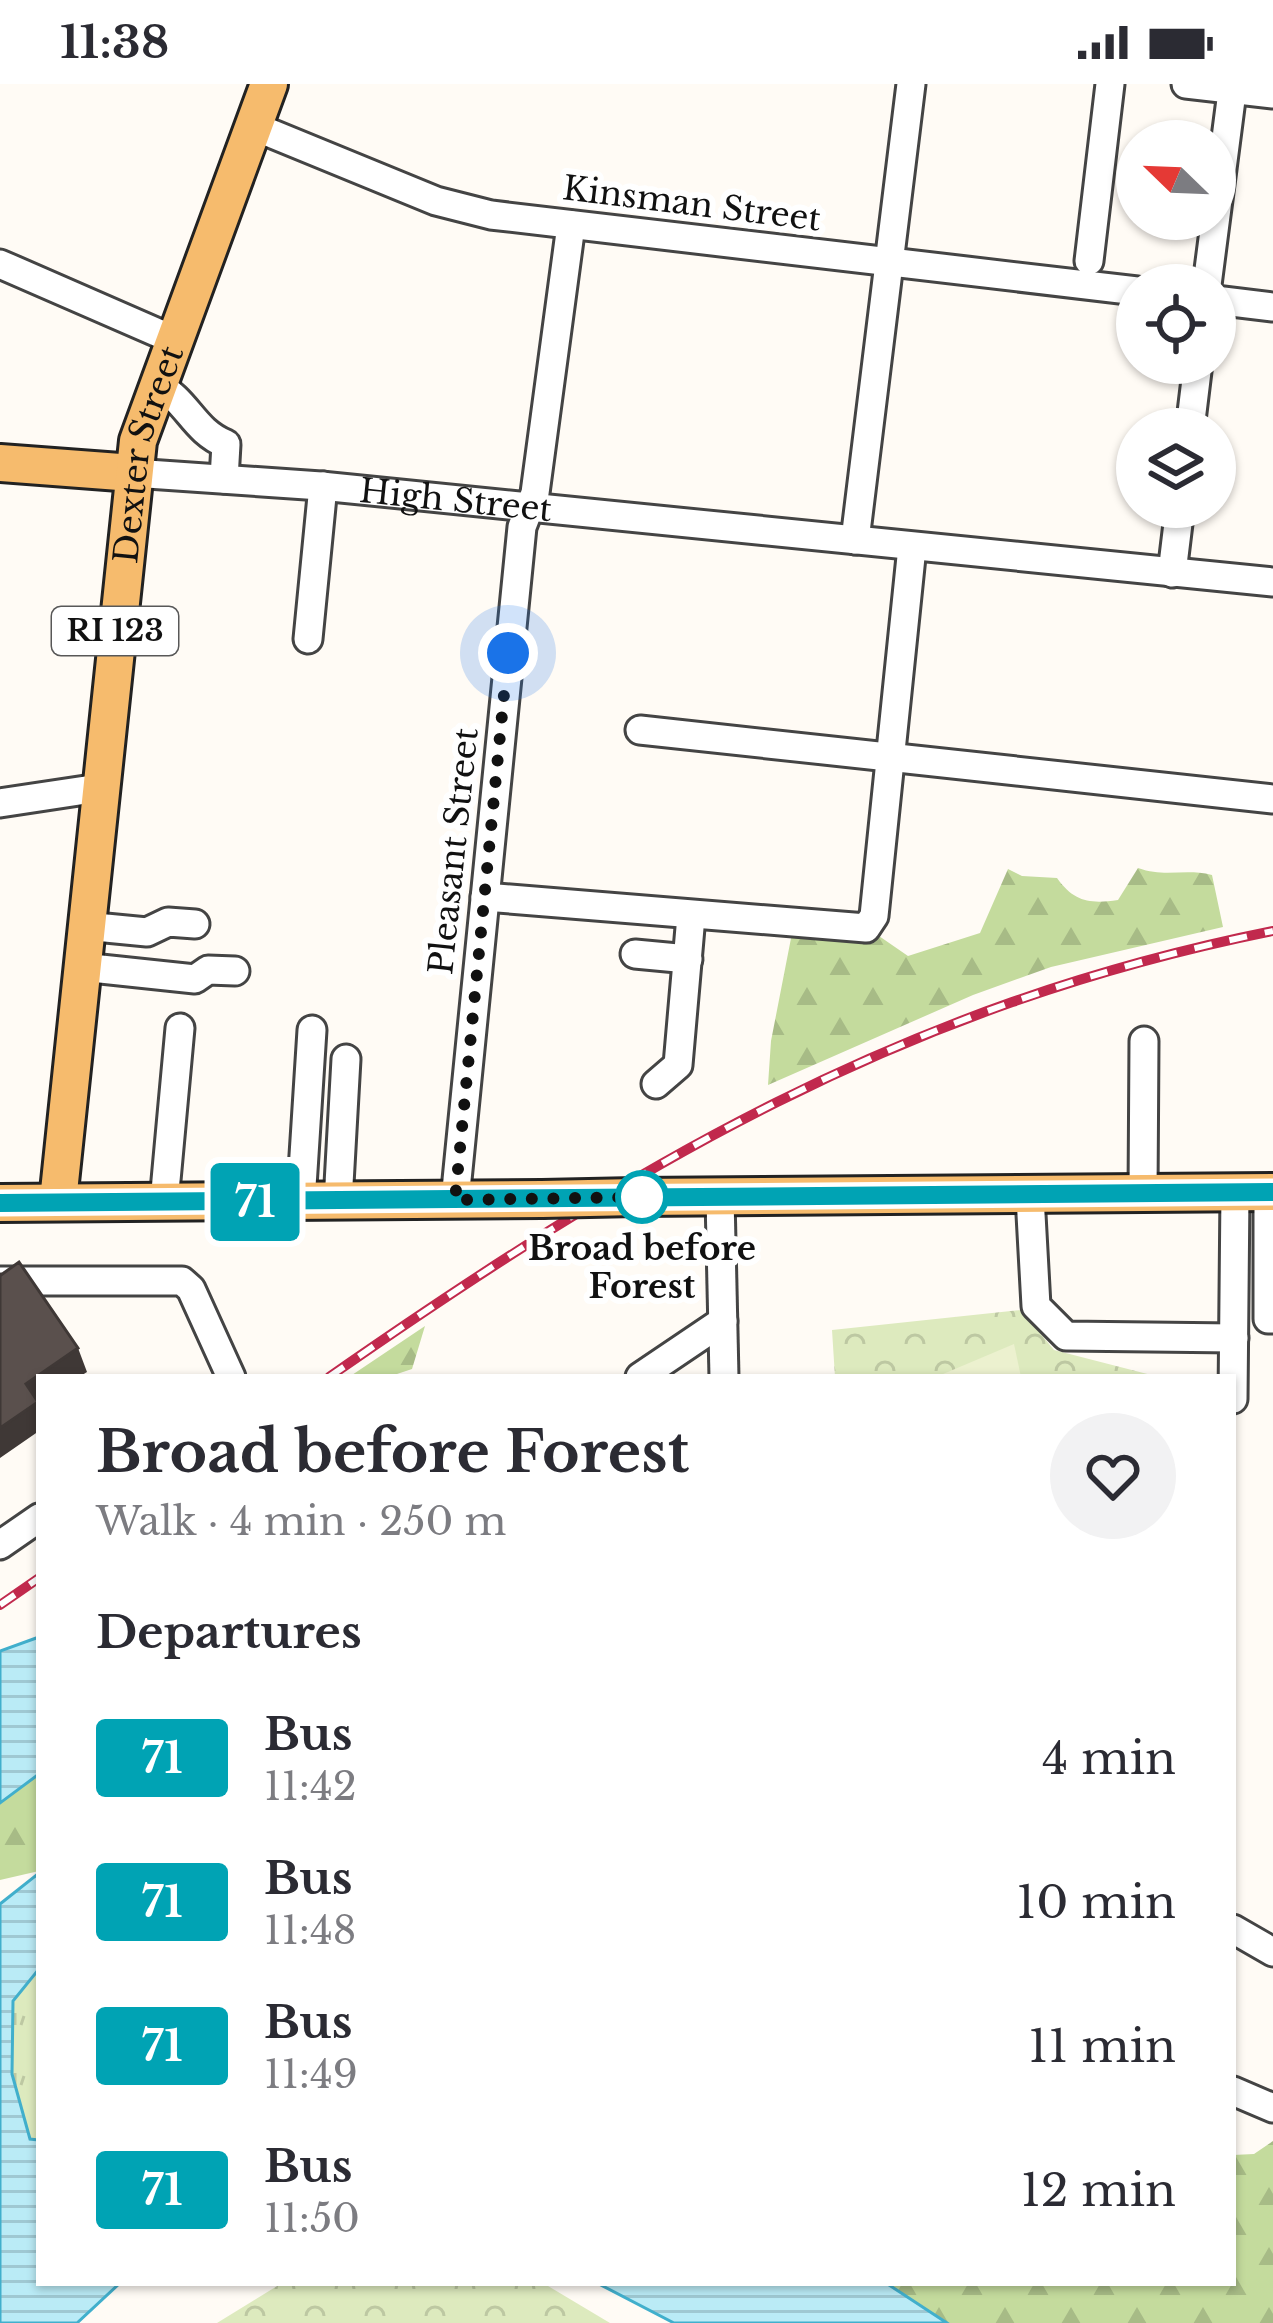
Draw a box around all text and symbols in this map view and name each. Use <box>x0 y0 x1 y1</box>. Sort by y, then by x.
text: 11:38 <box>60 14 169 70</box>
north arrow <box>1116 120 1236 240</box>
map controls <box>1116 120 1236 528</box>
street label: Kinsman Street <box>560 167 824 240</box>
button: locate <box>1116 264 1236 384</box>
street label: Dexter Street <box>105 339 192 565</box>
button: layers <box>1116 408 1236 528</box>
street label: High Street <box>358 470 554 530</box>
road number: RI 123 <box>52 607 178 655</box>
your location <box>478 623 538 683</box>
street label: Pleasant Street <box>420 725 487 976</box>
line badge: 71 <box>201 1163 309 1241</box>
marker: Broad before Forest <box>617 1172 667 1222</box>
text: 71 <box>235 1176 275 1228</box>
place label: Broad before Forest <box>528 1228 756 1307</box>
button: heart <box>1050 1413 1176 1539</box>
text: Broad before Forest <box>96 1417 689 1487</box>
text: Walk · 4 min · 250 m <box>96 1497 506 1546</box>
text: Departures <box>96 1604 362 1660</box>
text: Bus <box>264 1706 352 1762</box>
text: 4 min <box>1042 1730 1176 1786</box>
text: 71 <box>142 1732 182 1784</box>
text: 11:42 <box>264 1762 357 1811</box>
text: Bus <box>264 1850 352 1906</box>
text: 10 min <box>1016 1874 1176 1930</box>
text: 71 <box>142 1876 182 1928</box>
text: 11:48 <box>264 1906 356 1955</box>
text: Bus <box>264 1994 352 2050</box>
text: 11 min <box>1028 2018 1176 2074</box>
text: 71 <box>142 2020 182 2072</box>
text: 11:49 <box>264 2050 358 2099</box>
text: Bus <box>264 2138 352 2194</box>
text: 12 min <box>1021 2162 1176 2218</box>
text: 71 <box>142 2164 182 2216</box>
text: 11:50 <box>264 2194 360 2243</box>

